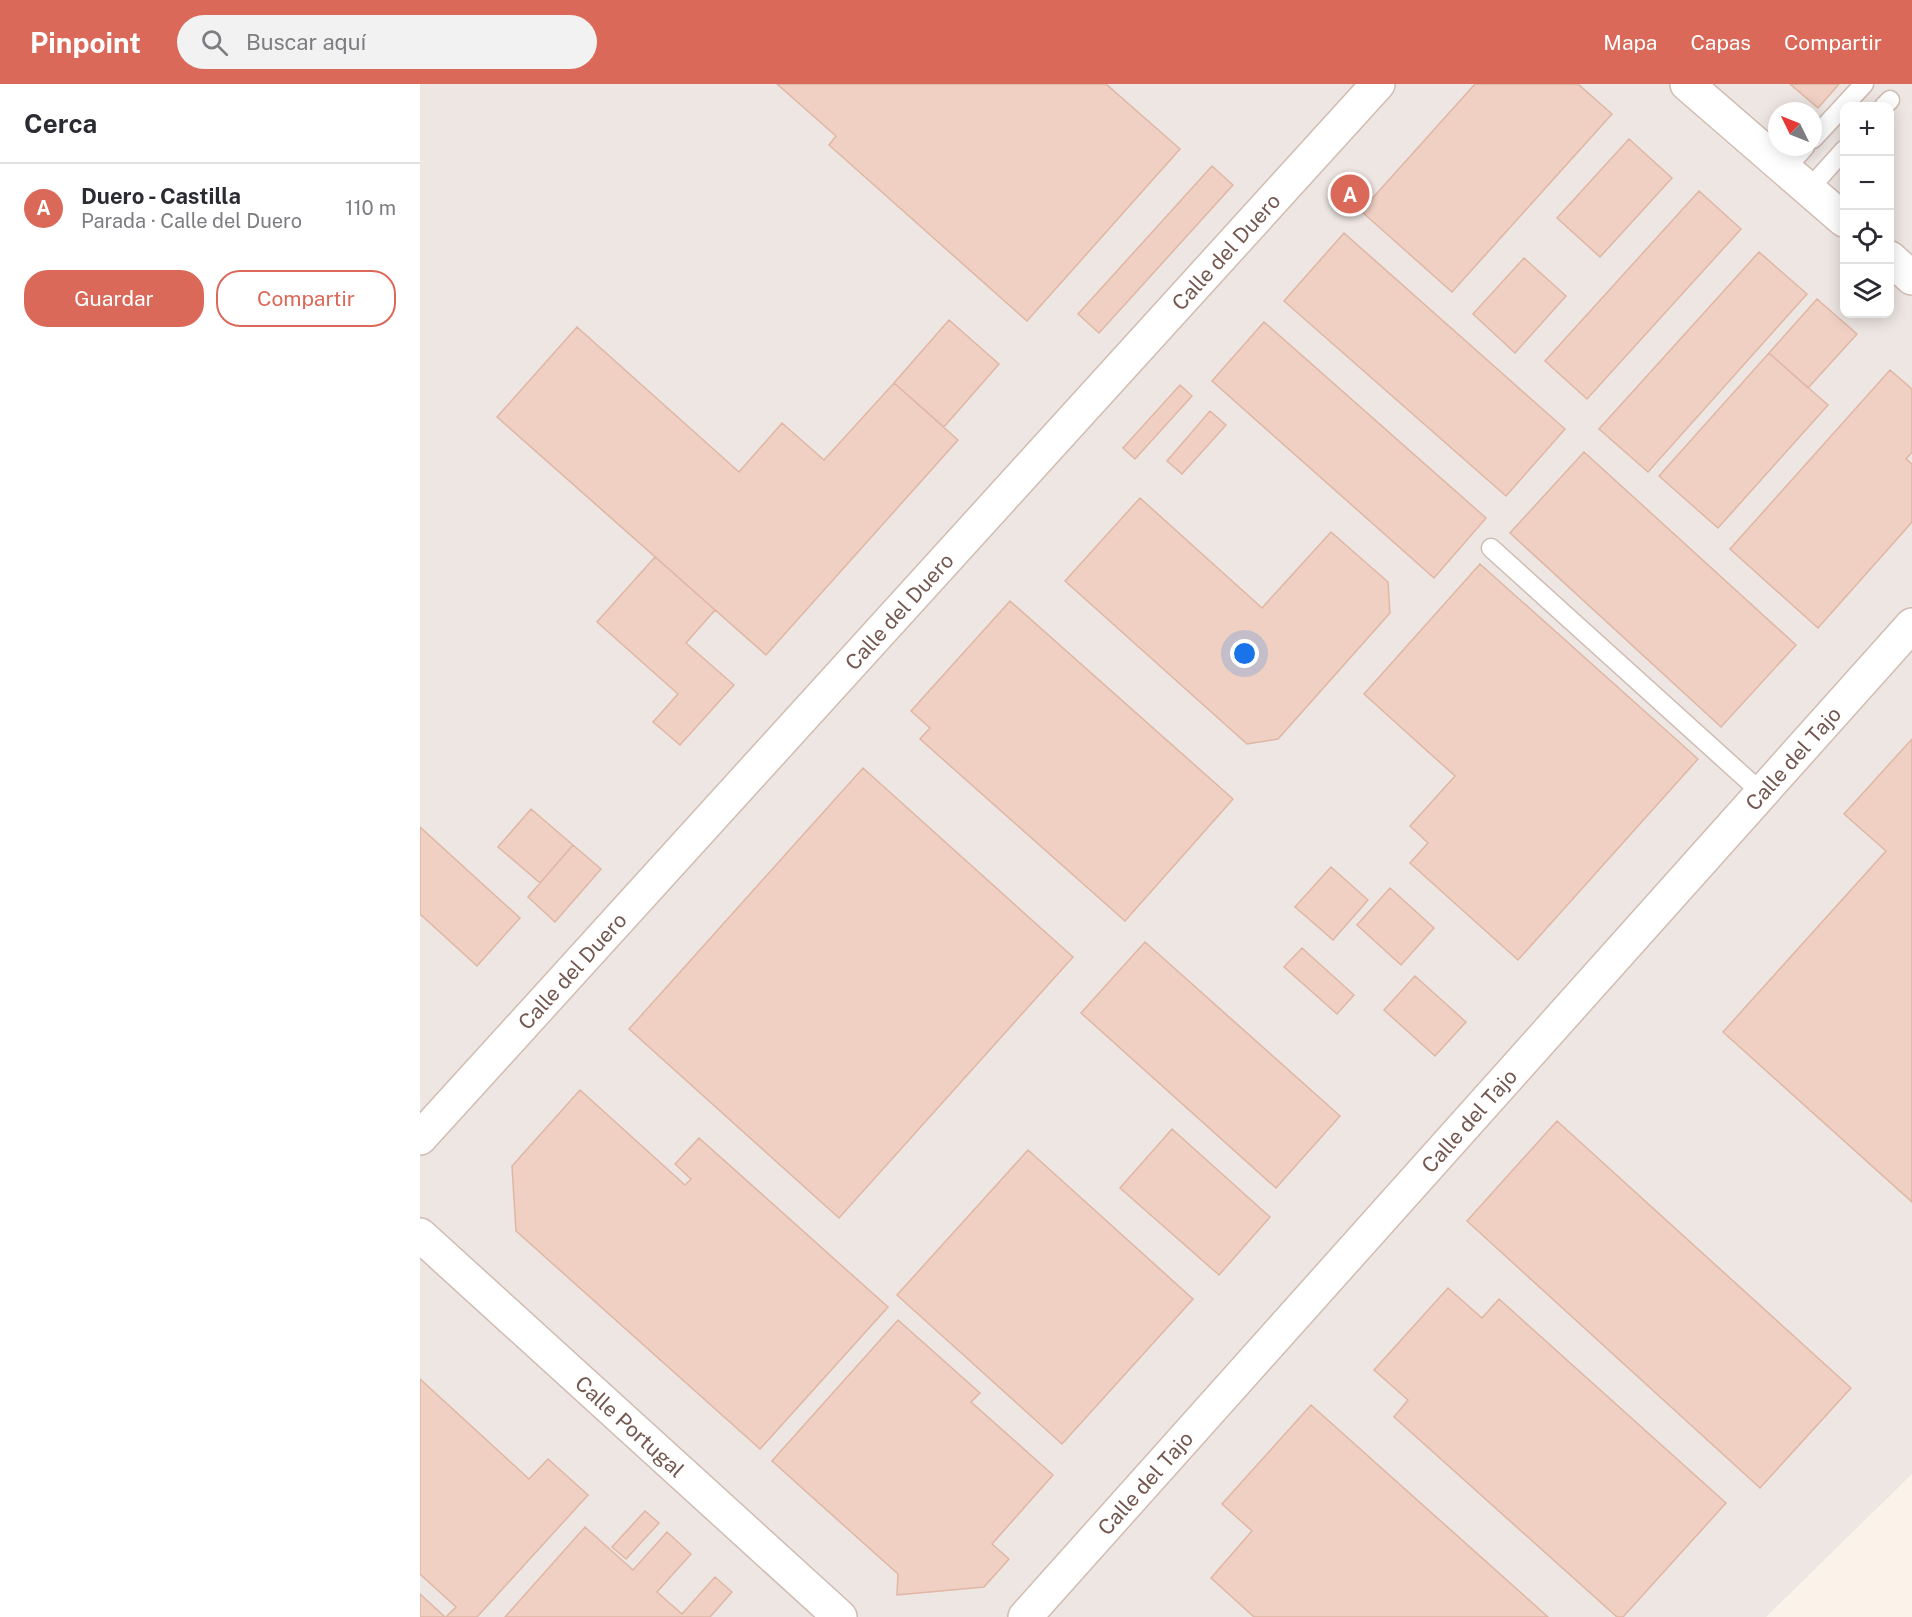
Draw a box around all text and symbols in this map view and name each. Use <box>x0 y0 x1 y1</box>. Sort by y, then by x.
search box <box>177 15 597 69</box>
text: Pinpoint <box>30 26 141 59</box>
icon: search <box>198 26 231 59</box>
text: Buscar aquí <box>246 29 366 55</box>
text: Mapa <box>1603 30 1657 55</box>
text: Capas <box>1690 30 1751 55</box>
text: Compartir <box>1784 30 1882 55</box>
north arrow <box>1768 102 1822 156</box>
map controls <box>1840 102 1894 318</box>
button: + <box>1840 102 1894 156</box>
text: Cerca <box>24 108 97 139</box>
button: − <box>1840 156 1894 210</box>
pin: A <box>1330 172 1370 216</box>
text: Duero - Castilla <box>81 183 241 209</box>
street label: Calle del Duero <box>1166 188 1285 315</box>
text: A <box>36 196 51 220</box>
text: 110 m <box>345 196 396 220</box>
text: Parada · Calle del Duero <box>81 209 302 233</box>
button: locate <box>1840 210 1894 264</box>
button: layers <box>1840 264 1894 318</box>
button: Guardar <box>24 270 204 327</box>
button: Compartir <box>216 270 396 327</box>
street label: Calle del Duero <box>840 548 958 675</box>
your location <box>1230 639 1259 668</box>
street label: Calle del Tajo <box>1740 701 1846 815</box>
street label: Calle del Duero <box>513 907 631 1034</box>
street label: Calle del Tajo <box>1416 1063 1522 1178</box>
street label: Calle Portugal <box>570 1370 690 1482</box>
street label: Calle del Tajo <box>1092 1426 1198 1540</box>

